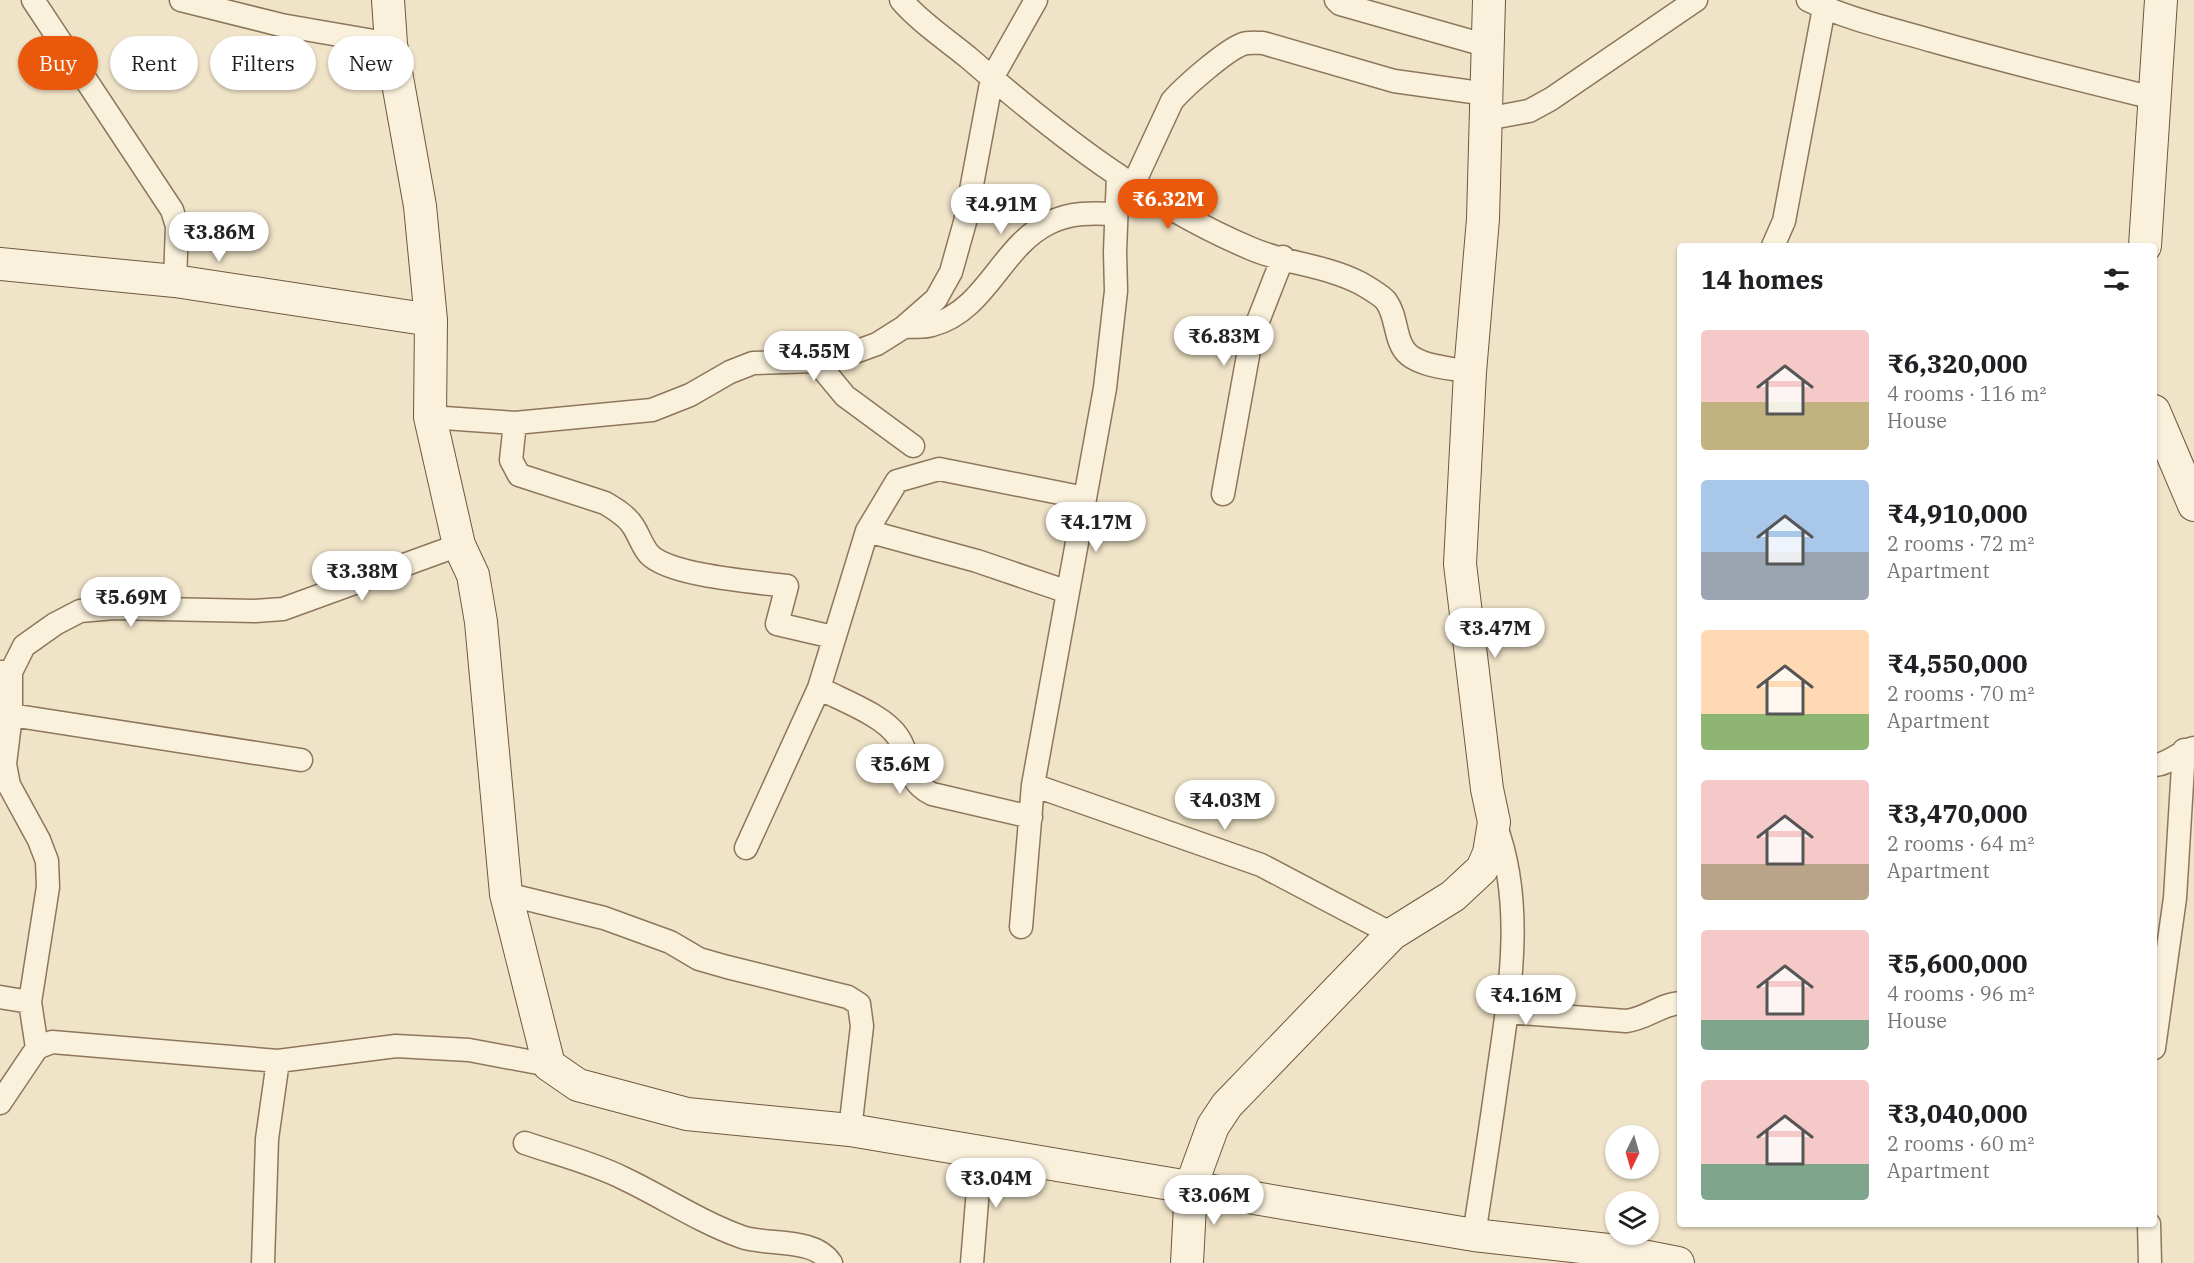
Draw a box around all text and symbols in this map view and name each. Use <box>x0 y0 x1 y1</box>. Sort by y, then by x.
chip: Buy <box>18 36 98 90</box>
chip: Rent <box>110 36 198 90</box>
chip: Filters <box>210 36 316 90</box>
chip: New <box>328 36 414 90</box>
pin: ₹6.32M <box>1119 179 1217 230</box>
pin: ₹4.91M <box>952 184 1050 235</box>
text: ₹6.32M <box>1132 185 1204 212</box>
text: ₹4.91M <box>965 190 1037 217</box>
pin: ₹3.86M <box>170 212 268 263</box>
text: ₹3.86M <box>183 218 255 245</box>
text: 14 homes <box>1701 262 1823 296</box>
icon: filters <box>2100 263 2133 296</box>
pin: ₹6.83M <box>1175 316 1273 367</box>
text: ₹6.83M <box>1188 322 1260 349</box>
pin: ₹4.55M <box>765 331 863 382</box>
text: ₹4.55M <box>778 337 850 364</box>
text: ₹6,320,000 <box>1887 346 2028 380</box>
icon: home <box>1749 354 1821 426</box>
text: 4 rooms · 116 m² <box>1887 380 2046 407</box>
text: House <box>1887 407 1947 434</box>
text: ₹4,910,000 <box>1887 496 2028 530</box>
pin: ₹4.17M <box>1047 502 1145 553</box>
icon: home <box>1749 504 1821 576</box>
text: ₹4.17M <box>1060 508 1132 535</box>
text: 2 rooms · 72 m² <box>1887 530 2034 557</box>
pin: ₹3.38M <box>313 551 411 602</box>
text: ₹3.38M <box>326 557 398 584</box>
text: Apartment <box>1887 557 1990 584</box>
pin: ₹5.69M <box>82 577 180 628</box>
text: ₹5.69M <box>95 583 167 610</box>
pin: ₹3.47M <box>1446 608 1544 659</box>
text: ₹3.47M <box>1459 614 1531 641</box>
text: ₹4,550,000 <box>1887 646 2028 680</box>
icon: home <box>1749 654 1821 726</box>
text: 2 rooms · 70 m² <box>1887 680 2034 707</box>
text: Apartment <box>1887 707 1990 734</box>
pin: ₹5.6M <box>858 744 942 795</box>
text: ₹5.6M <box>870 750 930 777</box>
pin: ₹4.03M <box>1176 780 1274 831</box>
text: ₹4.03M <box>1189 786 1261 813</box>
text: ₹3,470,000 <box>1887 796 2028 830</box>
icon: home <box>1749 804 1821 876</box>
text: 2 rooms · 64 m² <box>1887 830 2034 857</box>
text: Apartment <box>1887 857 1990 884</box>
text: ₹5,600,000 <box>1887 946 2028 980</box>
icon: home <box>1749 954 1821 1026</box>
pin: ₹4.16M <box>1477 975 1575 1026</box>
text: 4 rooms · 96 m² <box>1887 980 2034 1007</box>
text: ₹4.16M <box>1490 981 1562 1008</box>
text: House <box>1887 1007 1947 1034</box>
text: ₹3,040,000 <box>1887 1096 2028 1130</box>
icon: home <box>1749 1104 1821 1176</box>
north arrow <box>1605 1125 1659 1179</box>
map controls <box>1605 1125 1659 1245</box>
text: 2 rooms · 60 m² <box>1887 1130 2034 1157</box>
text: Apartment <box>1887 1157 1990 1184</box>
pin: ₹3.04M <box>947 1158 1045 1209</box>
text: ₹3.04M <box>960 1164 1032 1191</box>
pin: ₹3.06M <box>1165 1175 1263 1226</box>
text: ₹3.06M <box>1178 1181 1250 1208</box>
button: layers <box>1605 1191 1659 1245</box>

